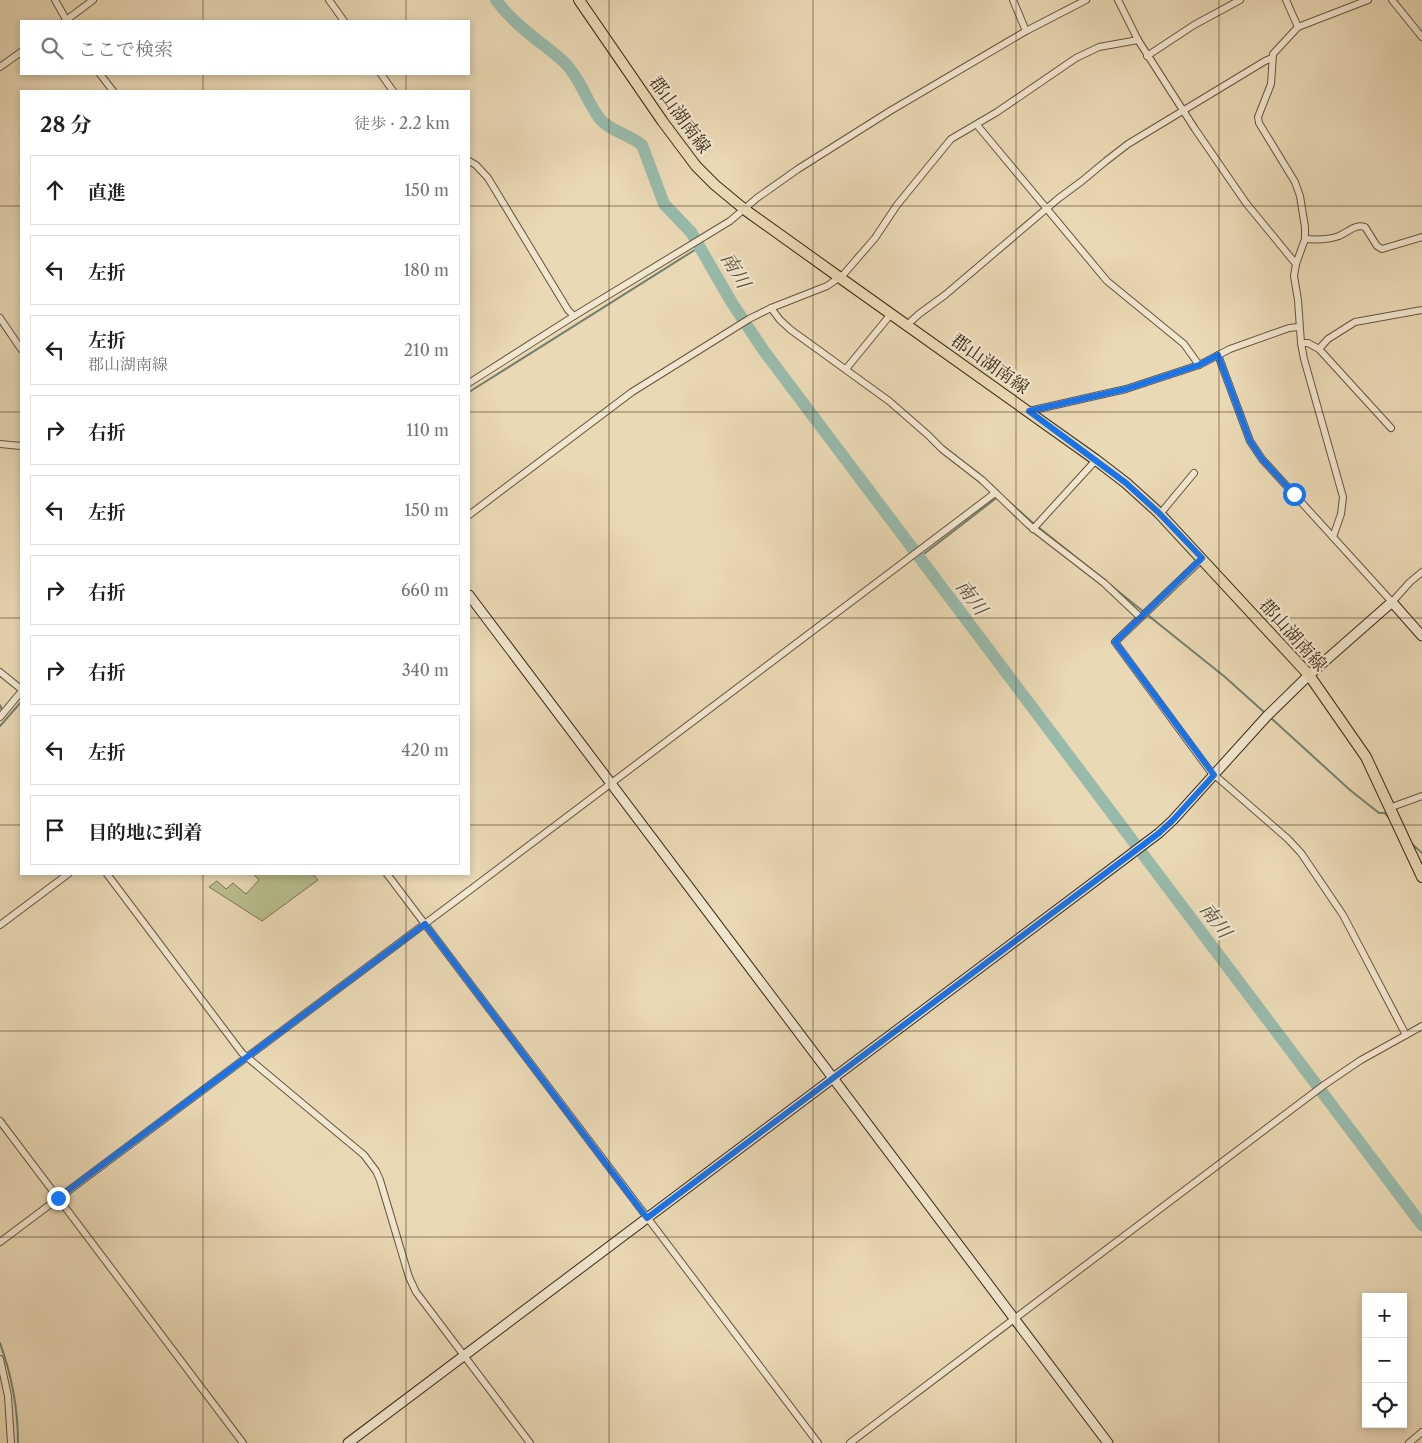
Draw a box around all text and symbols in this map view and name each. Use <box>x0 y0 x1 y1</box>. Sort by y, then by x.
search box <box>20 20 470 75</box>
icon: search <box>38 34 66 62</box>
text: ここで検索 <box>78 38 173 61</box>
street label: 郡山湖南線 <box>645 72 715 158</box>
text: 28 分 <box>40 112 92 137</box>
text: 徒歩 · 2.2 km <box>354 113 450 133</box>
icon: ahead <box>41 176 69 204</box>
text: 150 m <box>404 180 449 200</box>
text: 直進 <box>88 181 126 204</box>
water label: 南川 <box>716 248 756 294</box>
icon: left <box>41 256 69 284</box>
text: 180 m <box>403 260 449 280</box>
text: 左折 <box>88 261 126 284</box>
text: 左折 <box>88 329 126 352</box>
street label: 郡山湖南線 <box>947 329 1033 399</box>
icon: left <box>41 336 69 364</box>
text: 210 m <box>404 340 449 360</box>
text: 郡山湖南線 <box>88 354 168 374</box>
icon: right <box>41 416 69 444</box>
text: 110 m <box>406 420 449 440</box>
text: 右折 <box>88 421 126 444</box>
route start <box>1283 483 1306 506</box>
icon: left <box>41 496 69 524</box>
text: 150 m <box>404 500 449 520</box>
text: 左折 <box>88 501 126 524</box>
water label: 南川 <box>951 575 993 621</box>
icon: right <box>41 576 69 604</box>
text: 660 m <box>401 580 449 600</box>
text: 右折 <box>88 581 126 604</box>
street label: 郡山湖南線 <box>1255 594 1331 676</box>
icon: right <box>41 656 69 684</box>
text: 340 m <box>402 660 449 680</box>
text: 右折 <box>88 661 126 684</box>
icon: left <box>41 736 69 764</box>
text: 420 m <box>401 740 449 760</box>
text: 左折 <box>88 741 126 764</box>
icon: arrive <box>41 816 69 844</box>
text: 目的地に到着 <box>88 821 202 844</box>
water label: 南川 <box>1195 898 1237 944</box>
route end <box>47 1187 70 1210</box>
map controls <box>1362 1293 1407 1428</box>
button: + <box>1362 1293 1407 1338</box>
button: − <box>1362 1338 1407 1383</box>
button: locate <box>1362 1383 1407 1428</box>

